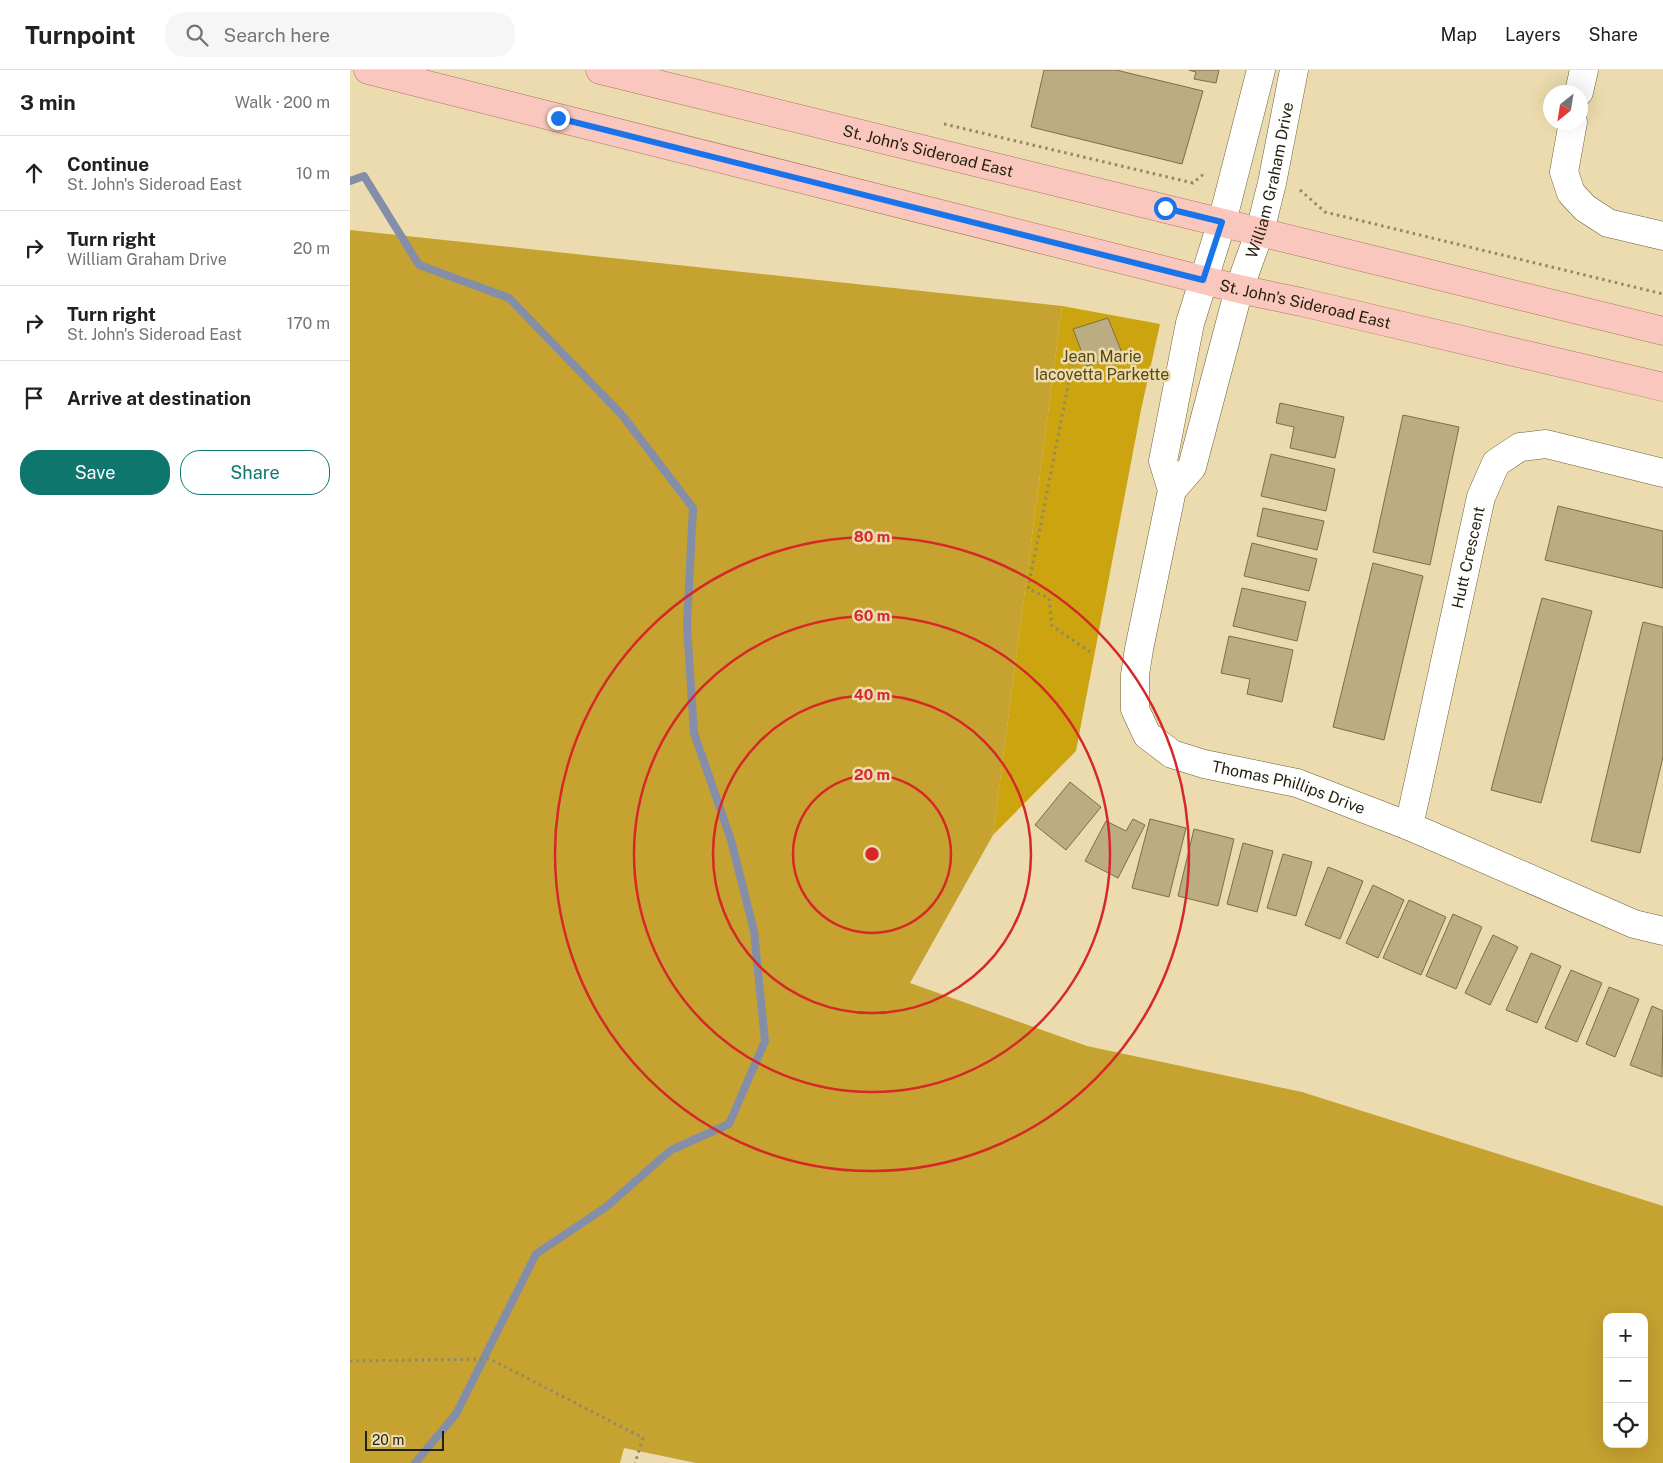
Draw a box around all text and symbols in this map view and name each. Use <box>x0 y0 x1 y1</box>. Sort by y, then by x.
search box <box>165 12 515 57</box>
text: Turnpoint <box>25 21 135 49</box>
icon: search <box>183 21 211 49</box>
text: Search here <box>223 24 330 46</box>
text: Map <box>1441 24 1477 45</box>
text: Layers <box>1505 24 1561 45</box>
text: Share <box>1589 24 1638 45</box>
north arrow <box>1543 85 1588 130</box>
text: 3 min <box>20 90 76 115</box>
text: Walk · 200 m <box>235 93 330 112</box>
street label: William Graham Drive <box>1242 101 1298 261</box>
route end <box>547 107 570 130</box>
street label: St. John's Sideroad East <box>841 121 1015 181</box>
text: Continue <box>67 153 149 175</box>
icon: ahead <box>20 159 48 187</box>
text: 10 m <box>296 164 330 183</box>
text: St. John's Sideroad East <box>67 175 242 194</box>
route start <box>1154 197 1177 220</box>
text: Turn right <box>67 228 156 250</box>
icon: right <box>20 234 48 262</box>
text: 20 m <box>293 239 330 258</box>
text: William Graham Drive <box>67 250 227 269</box>
street label: St. John's Sideroad East <box>1217 275 1393 333</box>
text: Turn right <box>67 303 156 325</box>
icon: right <box>20 309 48 337</box>
text: 170 m <box>287 314 330 333</box>
text: St. John's Sideroad East <box>67 325 242 344</box>
park label: Jean Marie Iacovetta Parkette <box>1035 347 1169 384</box>
icon: arrive <box>20 384 48 412</box>
text: Arrive at destination <box>67 387 251 409</box>
button: Save <box>20 450 170 495</box>
button: Share <box>180 450 330 495</box>
street label: Hutt Crescent <box>1448 504 1489 610</box>
text: 80 m <box>854 528 890 545</box>
text: 60 m <box>854 607 890 624</box>
text: 40 m <box>854 686 890 703</box>
street label: Thomas Phillips Drive <box>1210 757 1368 818</box>
text: 20 m <box>854 766 890 783</box>
centre of rings <box>863 845 881 863</box>
map controls <box>1603 1313 1648 1448</box>
button: + <box>1603 1313 1648 1358</box>
button: − <box>1603 1358 1648 1403</box>
button: locate <box>1603 1403 1648 1448</box>
scale bar <box>365 1428 444 1451</box>
text: 20 m <box>372 1432 404 1448</box>

